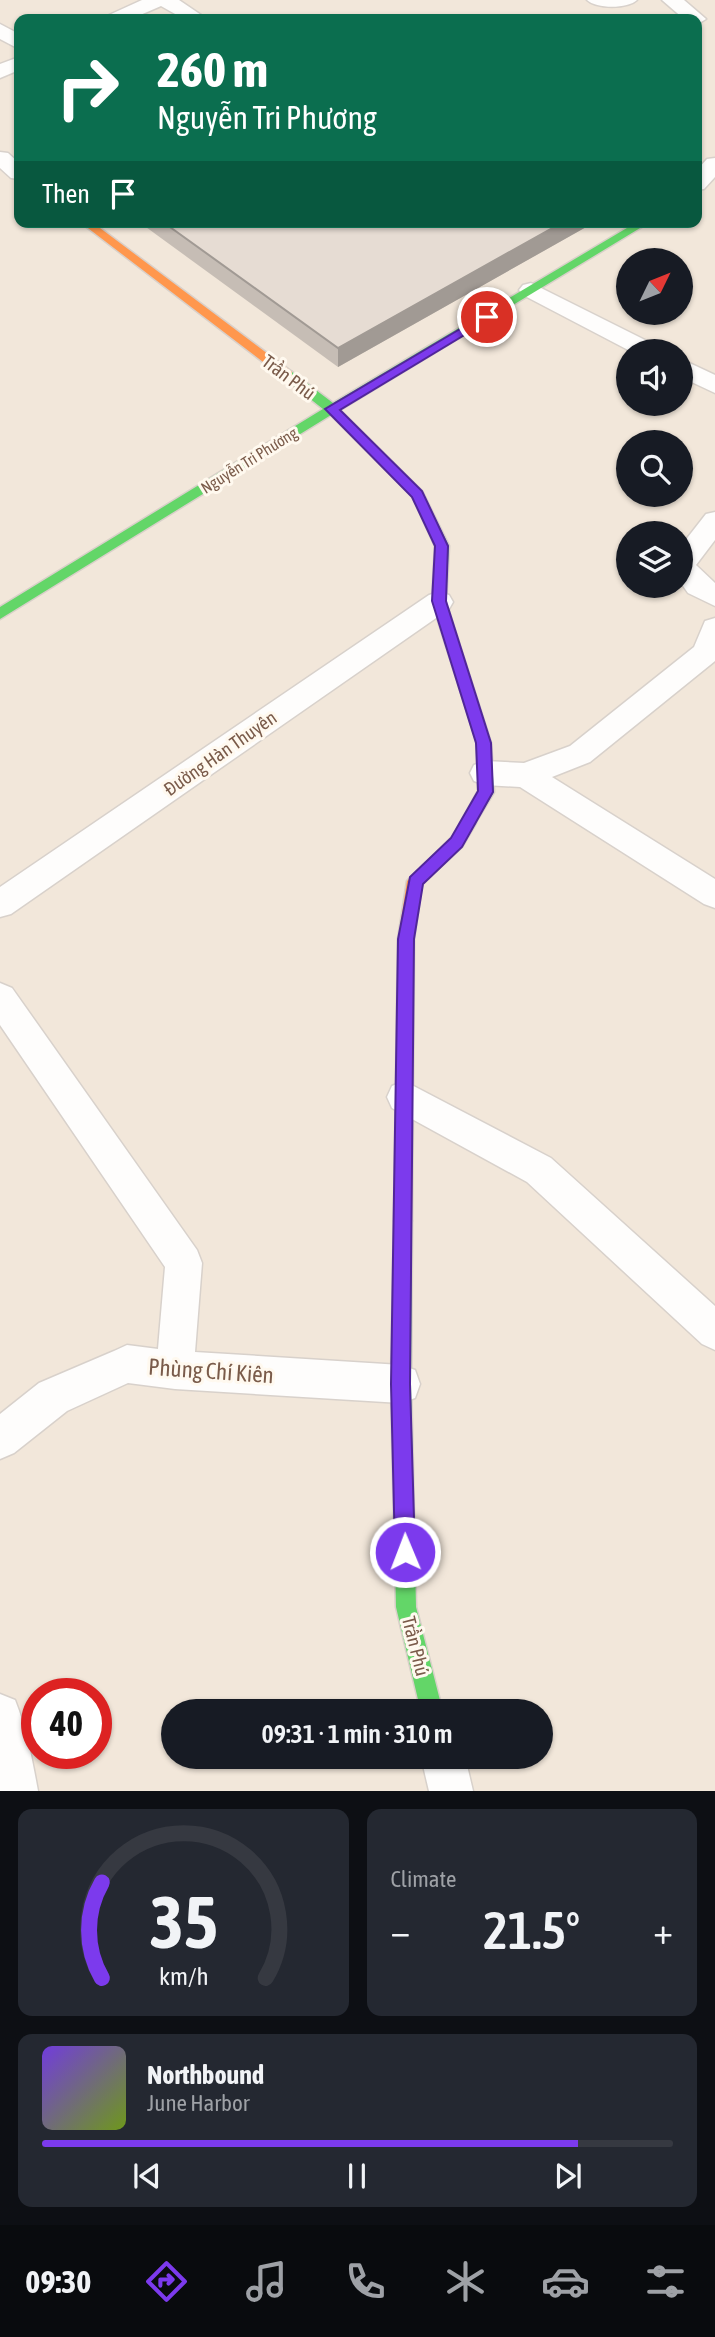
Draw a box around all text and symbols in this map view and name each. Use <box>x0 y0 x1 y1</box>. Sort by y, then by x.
text: 260 m <box>157 41 268 97</box>
icon: right <box>42 42 133 133</box>
text: Nguyễn Tri Phương <box>157 99 377 136</box>
icon: arrive <box>104 175 142 213</box>
text: Then <box>42 179 90 209</box>
north arrow <box>616 248 693 326</box>
map controls <box>616 248 693 598</box>
pin <box>457 287 517 347</box>
icon: arrive <box>468 298 506 336</box>
button: sound <box>616 339 693 416</box>
street label: Trần Phú <box>258 350 320 404</box>
street label: Nguyễn Tri Phương <box>198 423 301 498</box>
button: search <box>616 430 693 507</box>
button: layers <box>616 521 693 598</box>
street label: Đường Hàn Thuyên <box>160 706 280 800</box>
street label: Phùng Chí Kiên <box>147 1354 275 1388</box>
position arrow <box>368 1515 442 1589</box>
street label: Trần Phú <box>398 1614 434 1678</box>
speed limit sign: 40 <box>21 1678 112 1769</box>
text: 09:31 · 1 min · 310 m <box>262 1719 452 1749</box>
text: Climate <box>391 1866 456 1892</box>
text: 35 <box>149 1881 217 1964</box>
text: 21.5° <box>483 1900 580 1960</box>
text: − <box>391 1909 410 1952</box>
text: + <box>653 1909 673 1952</box>
text: km/h <box>158 1962 208 1990</box>
text: Northbound <box>147 2060 264 2090</box>
text: June Harbor <box>147 2090 250 2116</box>
icon: previous <box>128 2157 166 2195</box>
icon: pause <box>338 2157 376 2195</box>
icon: next <box>549 2157 587 2195</box>
icon: directions <box>142 2257 191 2306</box>
icon: music <box>242 2257 291 2306</box>
icon: phone <box>341 2257 390 2306</box>
icon: climate <box>441 2257 490 2306</box>
icon: car <box>541 2257 590 2306</box>
icon: filters <box>641 2257 690 2306</box>
text: 09:30 <box>25 2263 91 2300</box>

